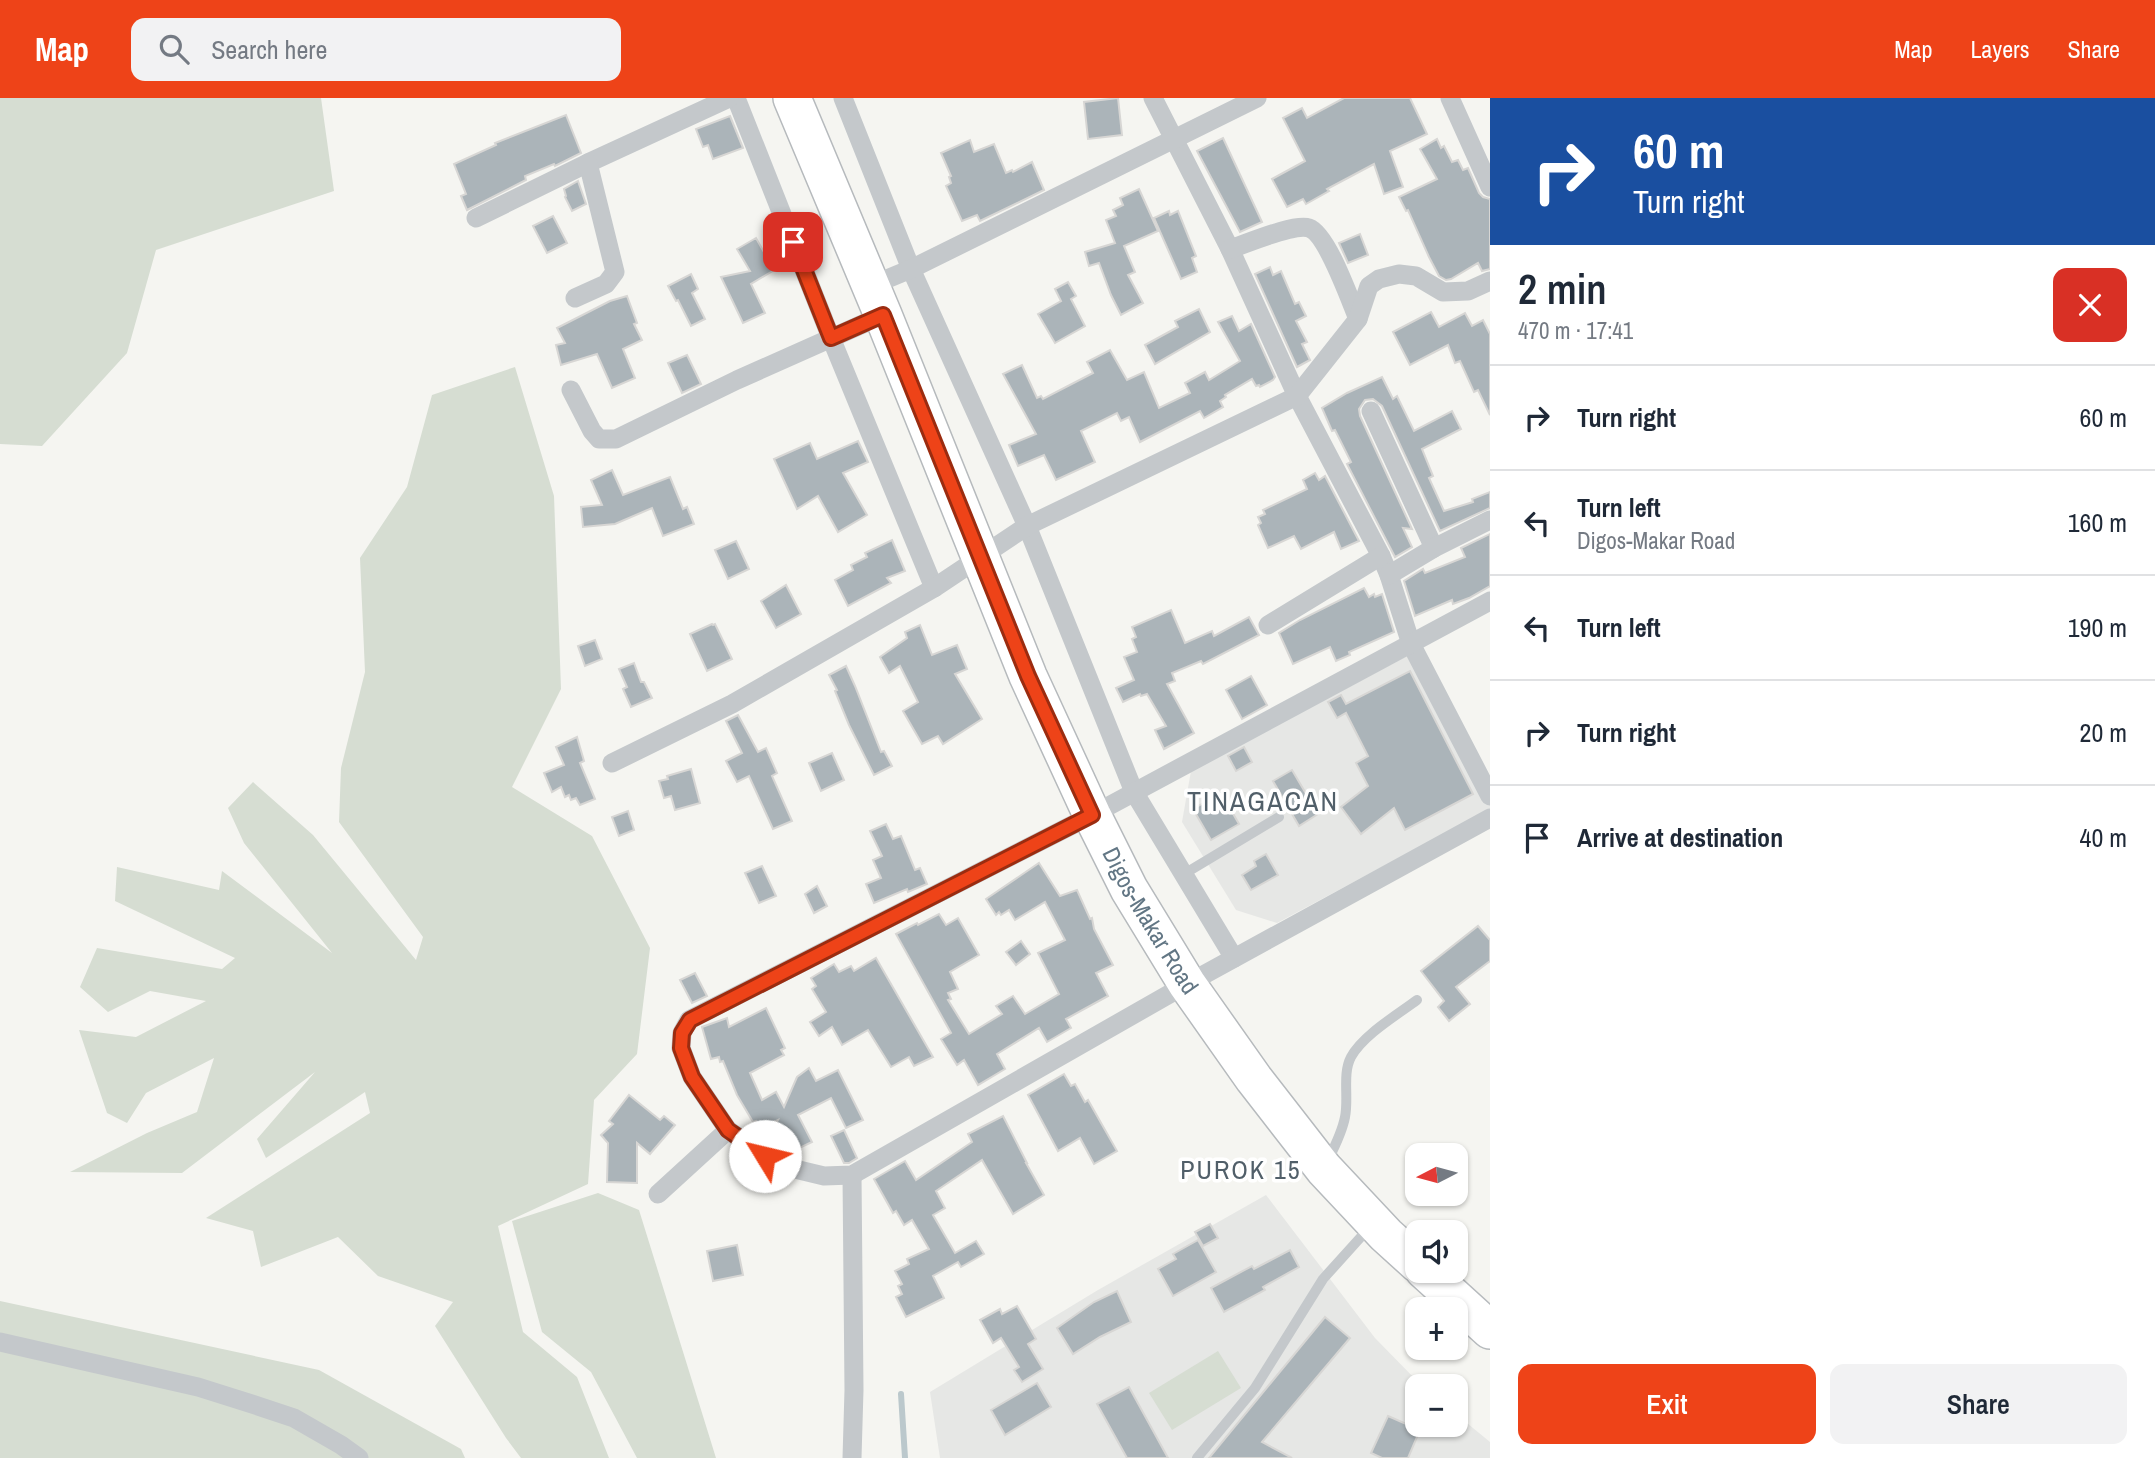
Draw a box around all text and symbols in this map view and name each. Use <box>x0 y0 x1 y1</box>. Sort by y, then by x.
search box <box>131 18 621 81</box>
text: Map <box>35 27 89 71</box>
icon: search <box>155 30 193 68</box>
text: Search here <box>211 32 327 67</box>
text: Map <box>1894 33 1932 65</box>
text: Layers <box>1970 33 2029 65</box>
text: Share <box>2067 33 2120 65</box>
text: 60 m <box>1633 117 1725 183</box>
icon: right <box>1518 126 1609 217</box>
text: Turn right <box>1633 180 1745 223</box>
pin <box>763 212 823 272</box>
icon: arrive <box>774 223 812 261</box>
text: 2 min <box>1518 261 1607 317</box>
button: close <box>2053 268 2127 342</box>
text: 470 m · 17:41 <box>1518 315 1633 346</box>
icon: right <box>1518 399 1556 437</box>
text: Turn right <box>1577 400 1676 435</box>
text: 60 m <box>2080 400 2127 435</box>
text: Turn left <box>1577 490 1661 525</box>
icon: left <box>1518 504 1556 542</box>
text: 160 m <box>2068 505 2127 540</box>
text: Digos-Makar Road <box>1577 525 1735 556</box>
icon: left <box>1518 609 1556 647</box>
text: Turn left <box>1577 610 1661 645</box>
text: 190 m <box>2068 610 2127 645</box>
icon: right <box>1518 714 1556 752</box>
text: Turn right <box>1577 715 1676 750</box>
text: 20 m <box>2080 715 2127 750</box>
district label: TINAGACAN <box>1187 782 1339 820</box>
icon: arrive <box>1518 819 1556 857</box>
text: Arrive at destination <box>1577 820 1783 855</box>
text: 40 m <box>2080 820 2127 855</box>
street label: Digos-Makar Road <box>1096 841 1206 1000</box>
position arrow <box>728 1119 802 1193</box>
north arrow <box>1405 1143 1468 1206</box>
map controls <box>1405 1143 1468 1437</box>
district label: PUROK 15 <box>1180 1152 1302 1187</box>
button: sound <box>1405 1220 1468 1283</box>
button: + <box>1405 1297 1468 1360</box>
button: Exit <box>1518 1364 1816 1444</box>
button: Share <box>1830 1364 2127 1444</box>
button: − <box>1405 1374 1468 1437</box>

